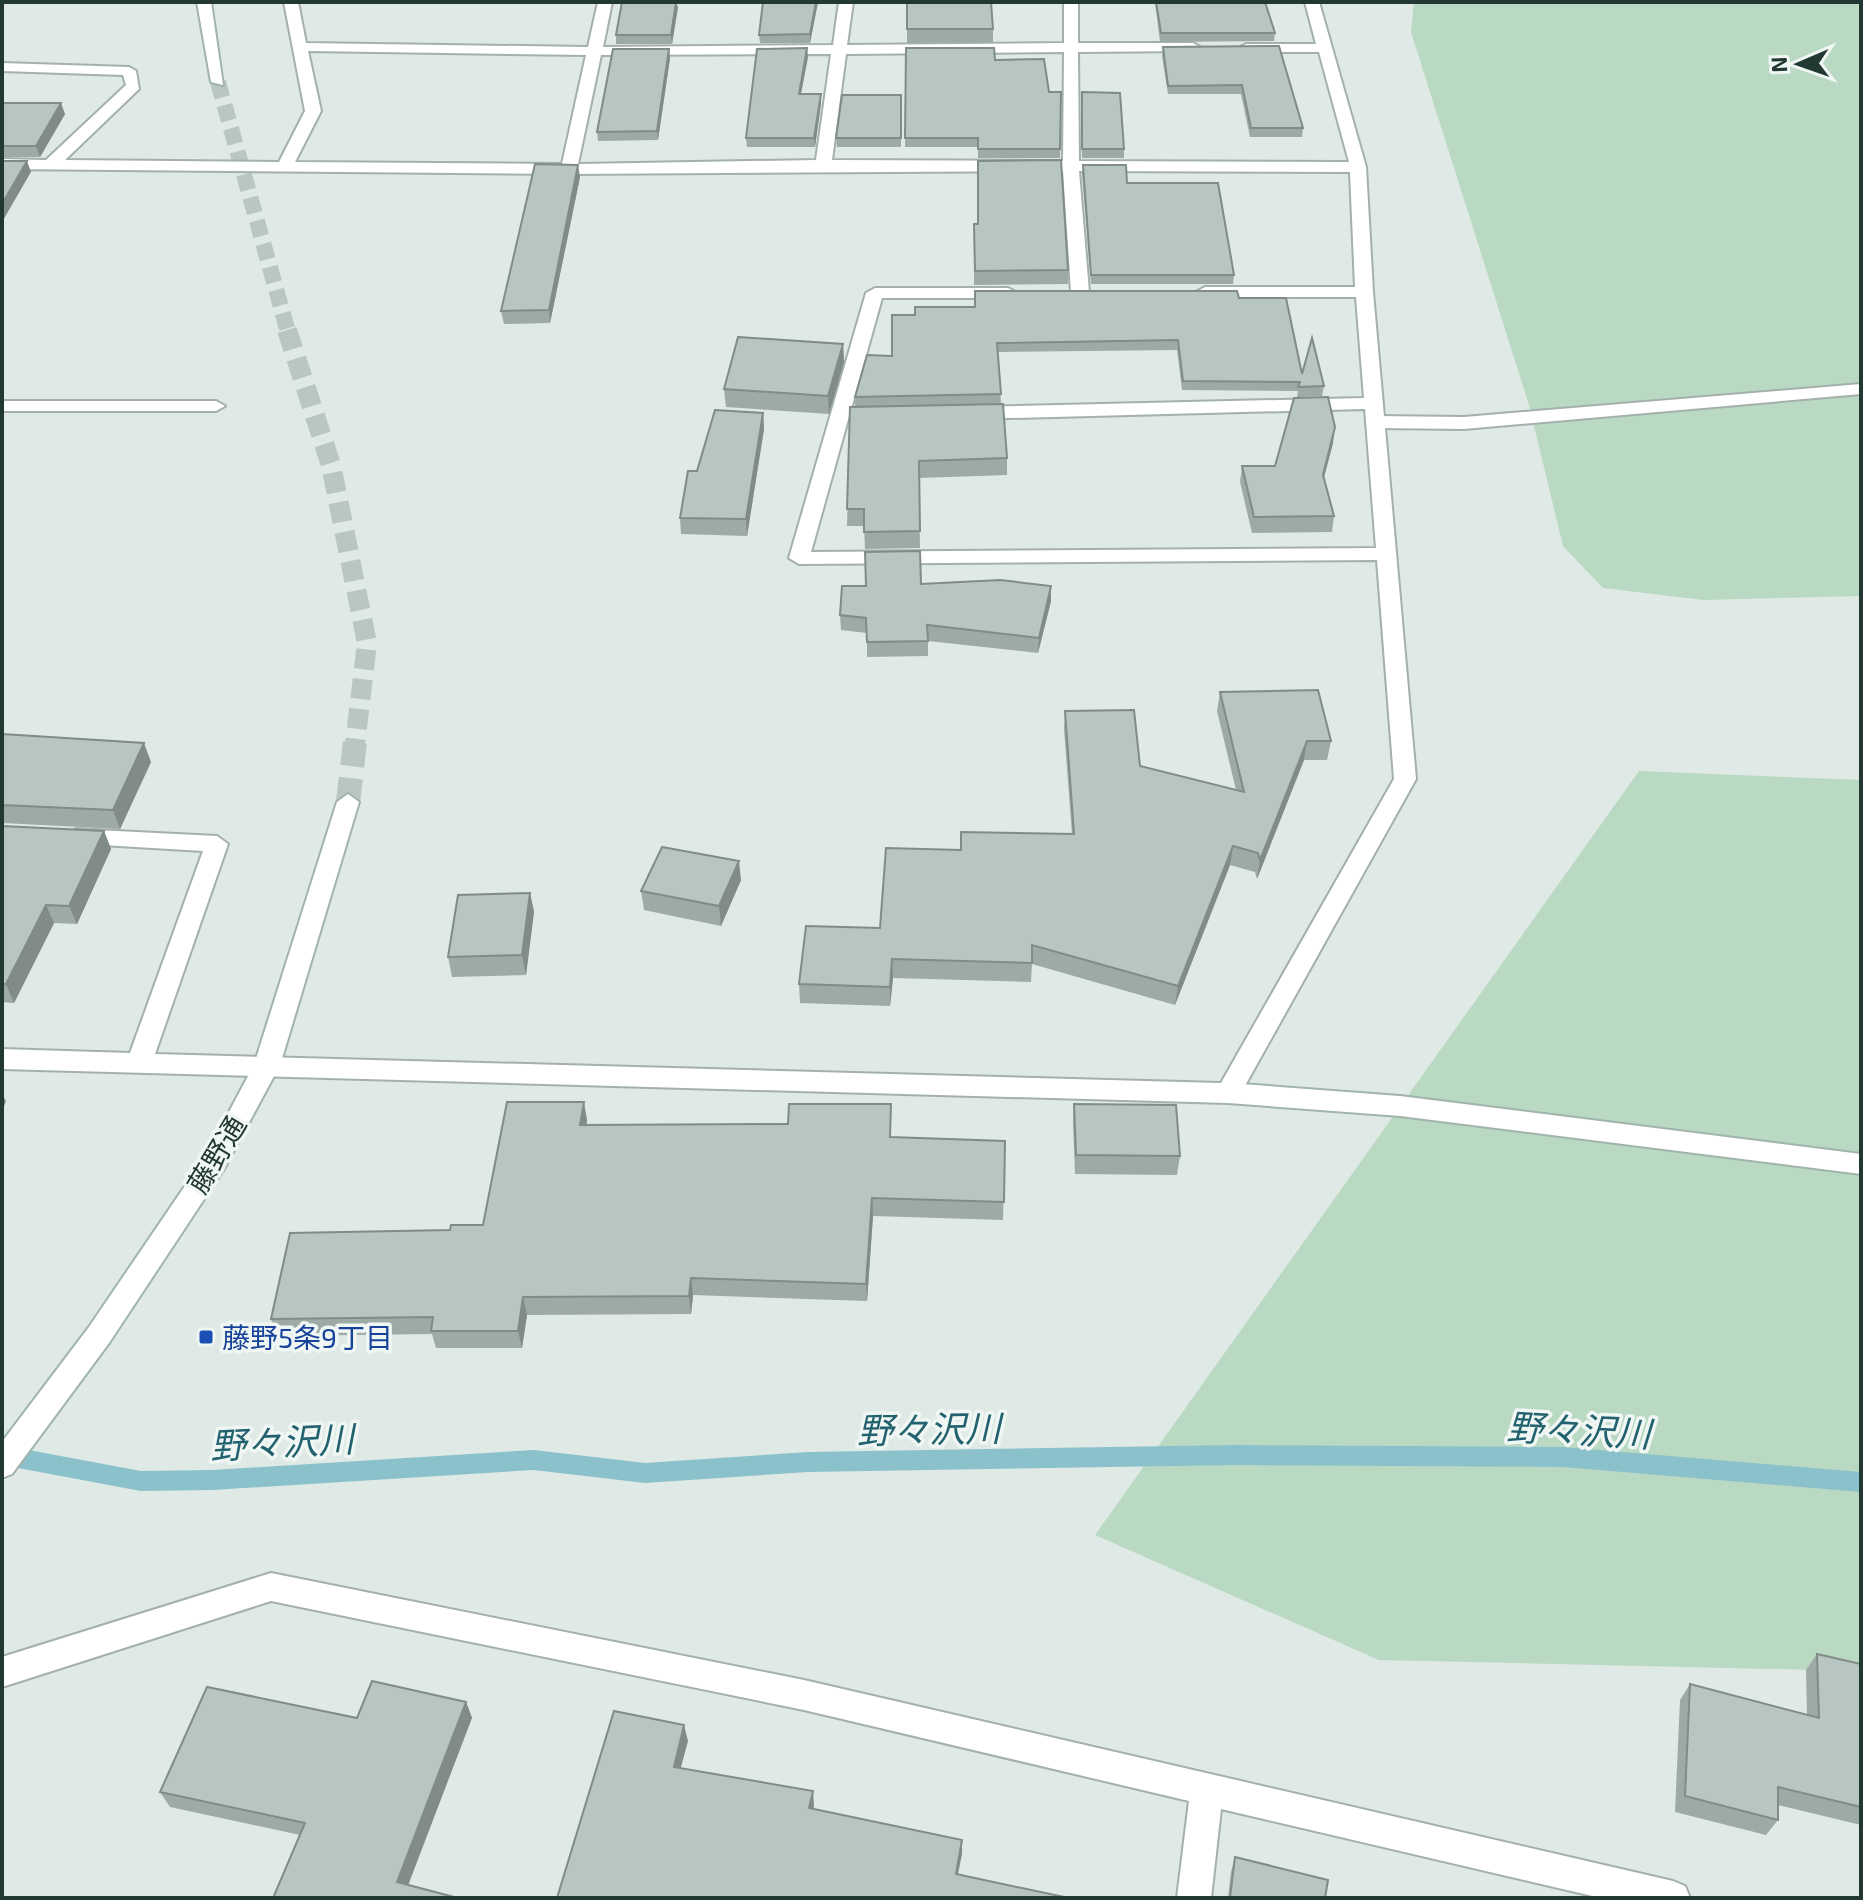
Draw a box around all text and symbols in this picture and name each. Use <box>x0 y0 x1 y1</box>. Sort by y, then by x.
north arrow <box>1759 24 1839 104</box>
text: N <box>1765 56 1791 73</box>
street label: 藤野通 <box>180 1109 252 1199</box>
place label: 藤野5条9丁目 <box>222 1320 393 1354</box>
marker: 藤野5条9丁目 <box>197 1328 215 1346</box>
water label: 野々沢川 <box>1506 1404 1656 1454</box>
water label: 野々沢川 <box>857 1405 1005 1451</box>
water label: 野々沢川 <box>209 1416 359 1466</box>

